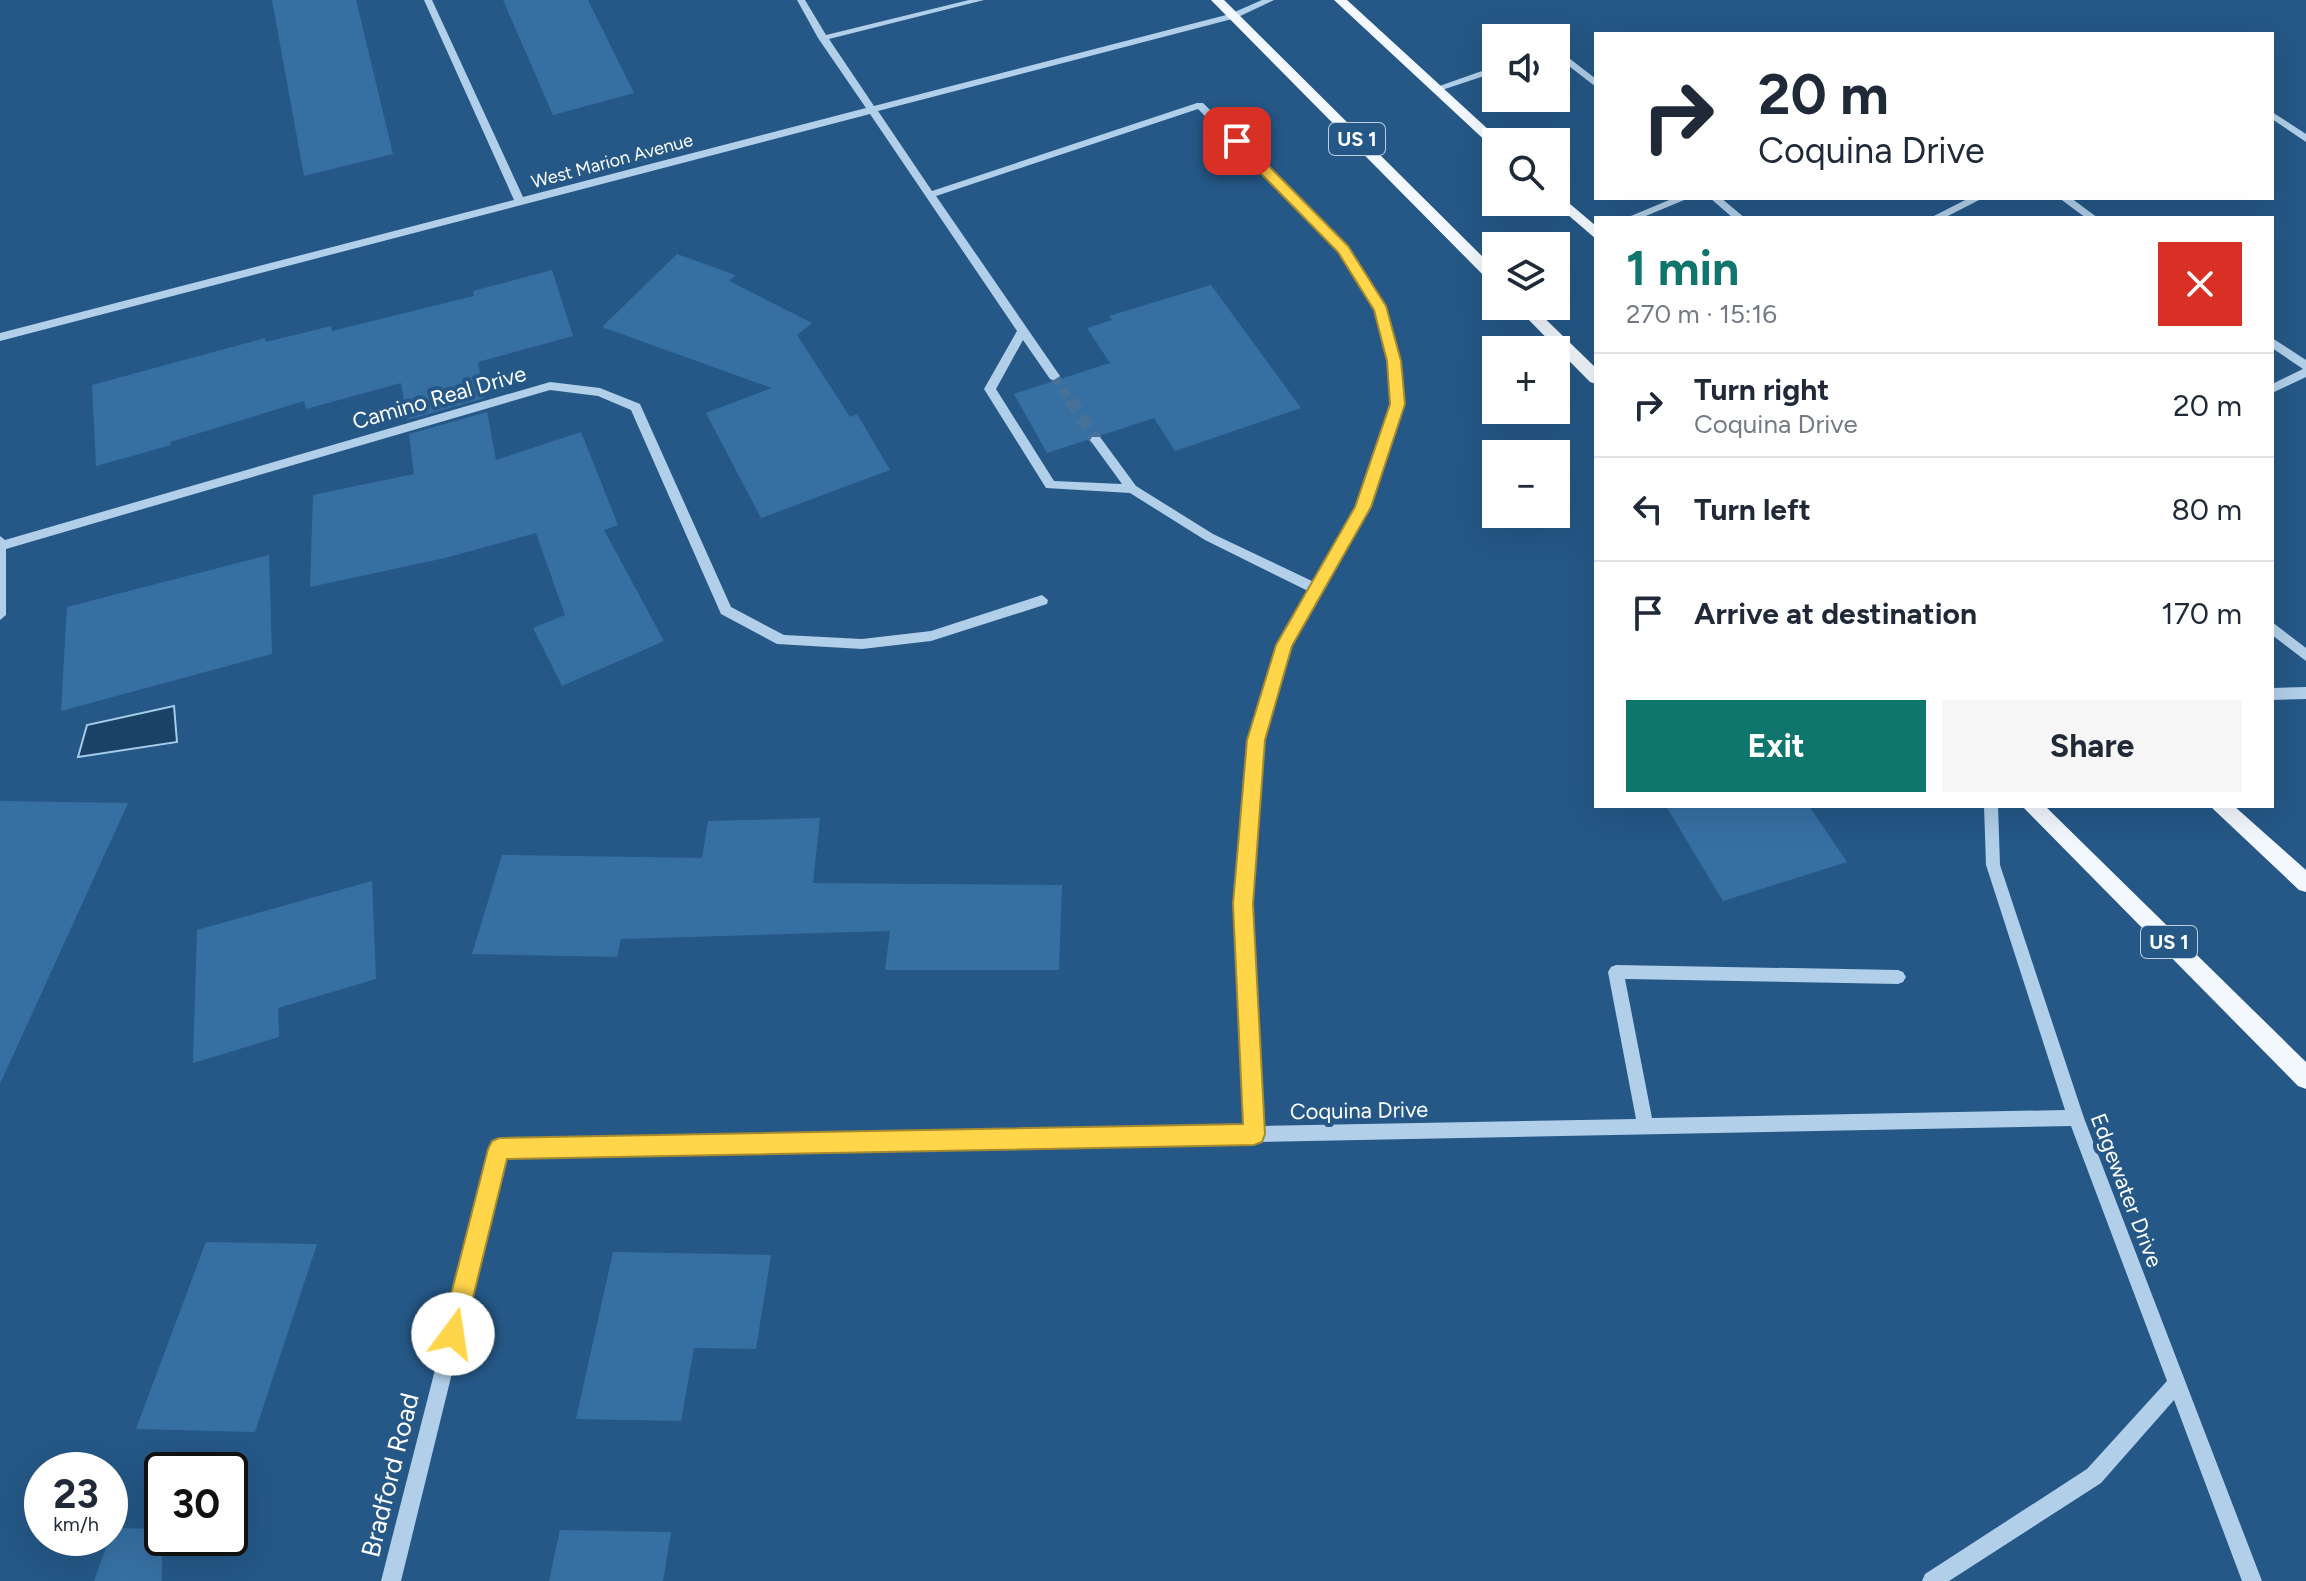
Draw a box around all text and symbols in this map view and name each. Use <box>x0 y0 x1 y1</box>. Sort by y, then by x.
map controls <box>1482 24 1570 528</box>
button: sound <box>1482 24 1570 112</box>
text: 20 m <box>1758 61 1889 128</box>
icon: right <box>1626 64 1730 168</box>
pin <box>1203 107 1271 175</box>
icon: arrive <box>1215 119 1259 163</box>
road number: US 1 <box>1329 123 1385 155</box>
button: search <box>1482 128 1570 216</box>
street label: West Marion Avenue <box>529 129 695 193</box>
text: Coquina Drive <box>1758 129 1985 172</box>
button: layers <box>1482 232 1570 320</box>
text: 1 min <box>1626 239 1739 297</box>
button: close <box>2158 242 2242 326</box>
text: 270 m · 15:16 <box>1626 298 1777 330</box>
button: + <box>1482 336 1570 424</box>
street label: Camino Real Drive <box>349 360 529 435</box>
text: Turn right <box>1694 371 1829 408</box>
icon: right <box>1626 383 1670 427</box>
text: 20 m <box>2173 387 2242 424</box>
text: Coquina Drive <box>1694 408 1858 440</box>
button: − <box>1482 440 1570 528</box>
icon: left <box>1626 487 1670 531</box>
text: Turn left <box>1694 491 1811 528</box>
text: 80 m <box>2171 491 2242 528</box>
icon: arrive <box>1626 591 1670 635</box>
text: Arrive at destination <box>1694 595 1977 632</box>
text: 170 m <box>2161 595 2242 632</box>
button: Exit <box>1626 700 1926 792</box>
button: Share <box>1942 700 2242 792</box>
road number: US 1 <box>2141 926 2197 958</box>
street label: Coquina Drive <box>1290 1096 1428 1125</box>
street label: Edgewater Drive <box>2085 1109 2168 1271</box>
position arrow <box>411 1292 495 1376</box>
street label: Bradford Road <box>354 1390 426 1560</box>
speed limit sign: 30 <box>144 1452 248 1556</box>
text: 23 <box>53 1470 99 1518</box>
text: km/h <box>53 1512 99 1536</box>

